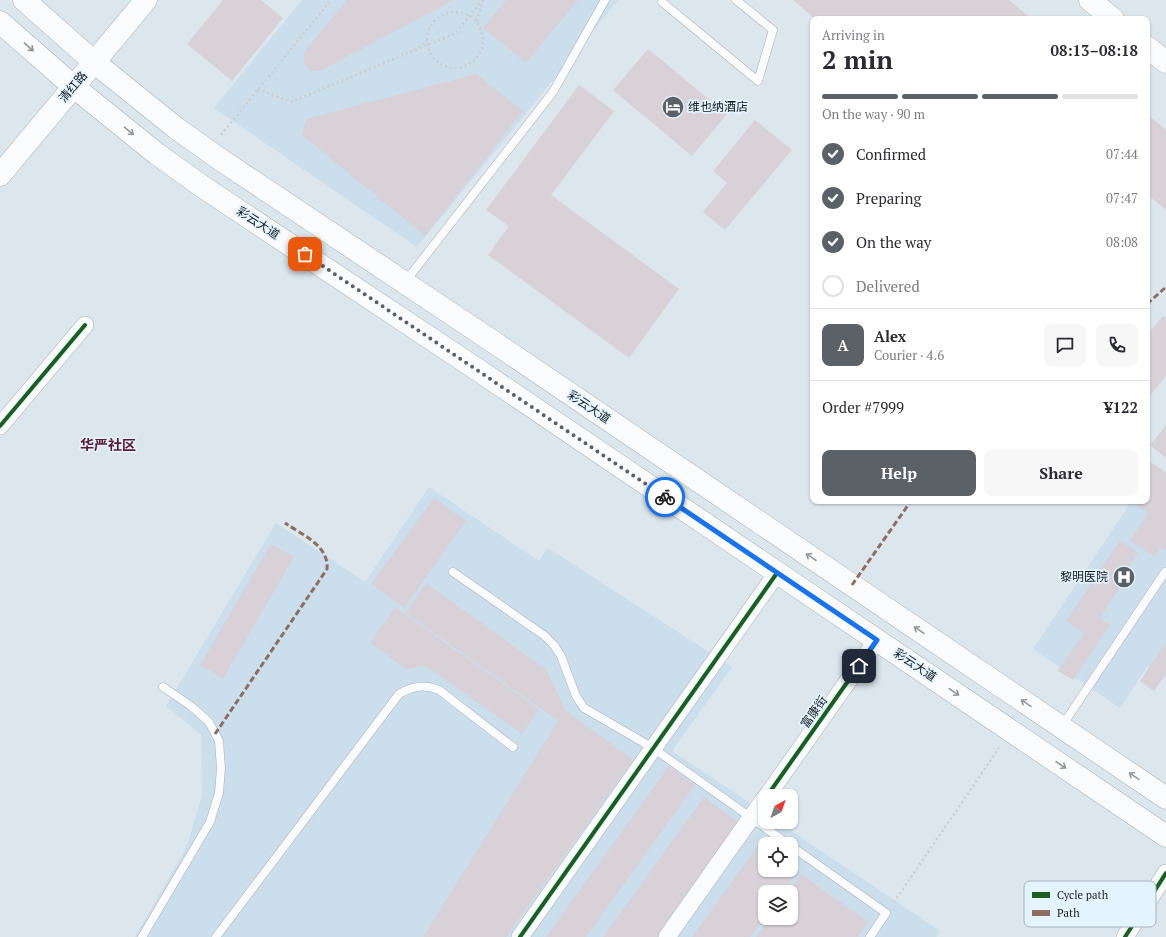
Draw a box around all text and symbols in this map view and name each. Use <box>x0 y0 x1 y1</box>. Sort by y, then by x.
text: Arriving in <box>822 26 885 44</box>
text: 08:13–08:18 <box>1051 40 1138 60</box>
text: 2 min <box>822 42 893 76</box>
one-way arrow <box>24 43 35 52</box>
street label: 清红路 <box>55 68 90 105</box>
hotel icon: 维也纳酒店 <box>660 94 686 120</box>
place label: 维也纳酒店 <box>688 99 748 114</box>
text: On the way · 90 m <box>822 105 925 123</box>
one-way arrow <box>123 127 134 135</box>
icon: check <box>822 143 844 165</box>
text: Confirmed <box>856 144 926 164</box>
text: 07:44 <box>1106 145 1138 163</box>
icon: check <box>822 187 844 209</box>
text: Preparing <box>856 188 921 208</box>
text: 07:47 <box>1106 189 1138 207</box>
street label: 彩云大道 <box>234 203 282 242</box>
icon: check <box>822 231 844 253</box>
text: On the way <box>856 232 931 252</box>
text: 08:08 <box>1106 233 1138 251</box>
pin <box>288 237 322 271</box>
icon: bag <box>294 243 316 265</box>
text: Delivered <box>856 276 920 296</box>
button: chat <box>1044 324 1086 366</box>
button: phone <box>1096 324 1138 366</box>
text: Alex <box>874 326 906 346</box>
text: A <box>838 335 848 355</box>
text: Courier · 4.6 <box>874 346 944 364</box>
street label: 彩云大道 <box>565 387 613 426</box>
text: Order #7999 <box>822 397 904 417</box>
text: ¥122 <box>1104 397 1138 417</box>
district label: 华严社区 <box>80 435 136 454</box>
button: Help <box>822 450 976 496</box>
button: Share <box>984 450 1138 496</box>
courier <box>645 477 685 517</box>
icon: bike <box>654 486 676 508</box>
one-way arrow <box>806 553 817 561</box>
hospital icon: 黎明医院 <box>1111 564 1137 590</box>
place label: 黎明医院 <box>1060 569 1108 584</box>
one-way arrow <box>913 626 924 634</box>
street label: 彩云大道 <box>891 645 939 684</box>
pin <box>842 649 876 683</box>
icon: home <box>848 655 870 677</box>
one-way arrow <box>948 688 959 696</box>
street label: 富康街 <box>797 693 830 731</box>
one-way arrow <box>1021 699 1032 707</box>
one-way arrow <box>1056 761 1067 769</box>
one-way arrow <box>1128 772 1139 780</box>
north arrow <box>758 789 798 829</box>
map controls <box>758 789 798 925</box>
button: locate <box>758 837 798 877</box>
legend <box>1024 881 1156 927</box>
button: layers <box>758 885 798 925</box>
text: Cycle path <box>1057 888 1109 902</box>
text: Path <box>1057 906 1080 920</box>

